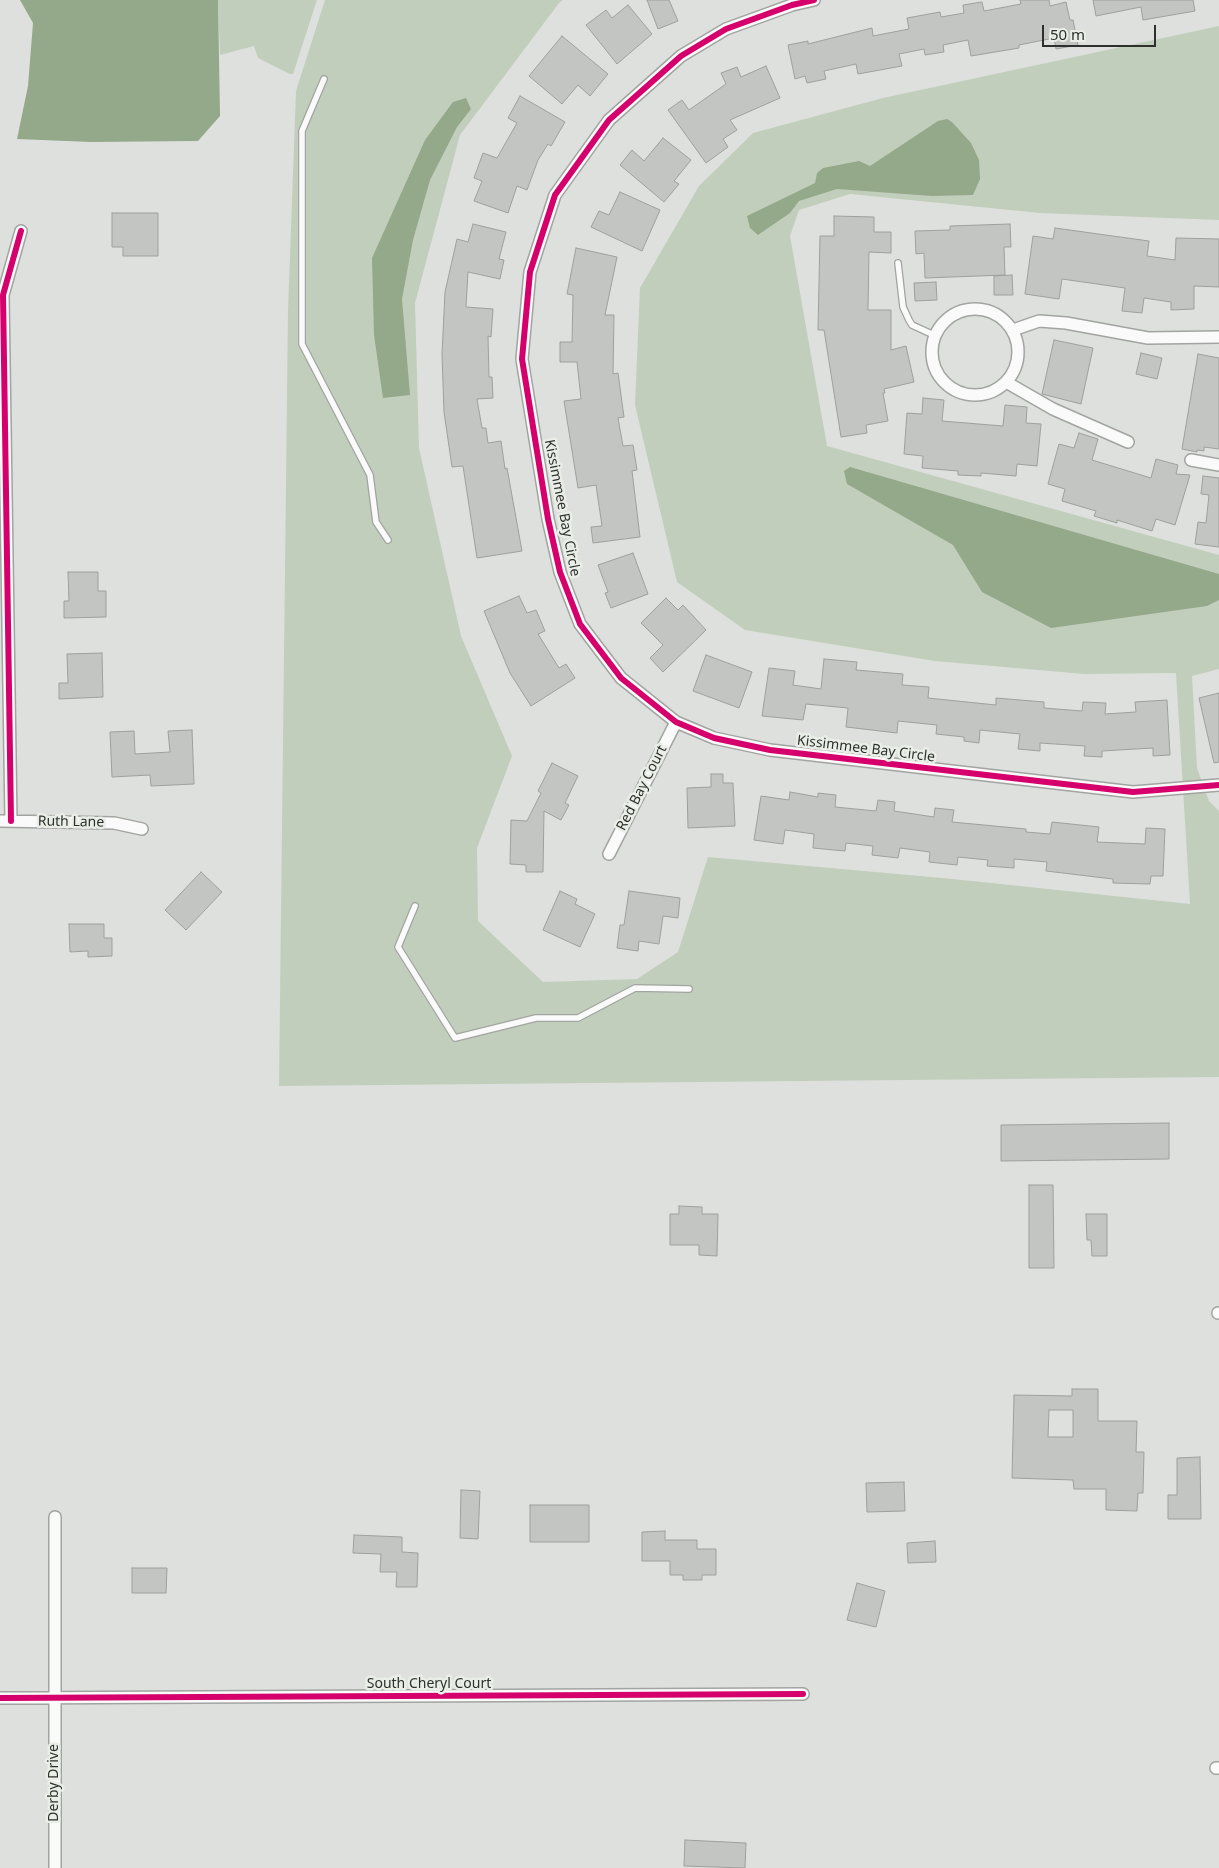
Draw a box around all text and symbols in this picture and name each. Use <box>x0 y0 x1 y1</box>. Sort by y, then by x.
scale bar <box>1044 15 1158 47</box>
text: 50 m <box>1050 24 1085 44</box>
street label: Kissimmee Bay Circle <box>541 438 583 578</box>
street label: Kissimmee Bay Circle <box>796 732 936 766</box>
street label: Red Bay Court <box>613 743 671 833</box>
street label: Ruth Lane <box>38 813 104 831</box>
street label: South Cheryl Court <box>367 1676 491 1692</box>
street label: Derby Drive <box>46 1744 62 1822</box>

